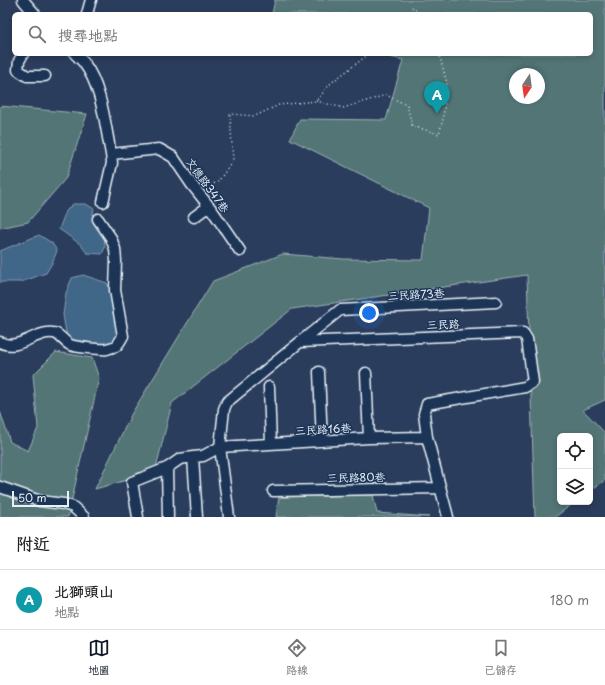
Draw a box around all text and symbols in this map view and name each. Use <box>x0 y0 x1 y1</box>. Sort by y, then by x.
search box <box>12 12 593 56</box>
icon: search <box>26 23 48 45</box>
text: 搜尋地點 <box>58 23 118 46</box>
north arrow <box>509 68 545 104</box>
pin: A <box>424 81 450 114</box>
street label: 文德路347巷 <box>182 154 234 216</box>
street label: 三民路73巷 <box>387 284 445 304</box>
your location <box>359 303 379 323</box>
street label: 三民路 <box>426 315 460 333</box>
street label: 三民路16巷 <box>294 419 352 439</box>
map controls <box>557 433 593 505</box>
button: locate <box>557 433 593 469</box>
street label: 三民路80巷 <box>326 468 386 486</box>
button: layers <box>557 469 593 505</box>
scale bar <box>12 489 69 508</box>
text: 50 m <box>18 489 47 506</box>
text: 附近 <box>16 530 50 556</box>
text: 北獅頭山 <box>54 579 114 602</box>
text: A <box>24 590 34 609</box>
text: 180 m <box>550 590 589 609</box>
text: 地點 <box>54 602 80 621</box>
tab: 地圖 <box>88 637 110 678</box>
tab: 路線 <box>286 637 308 678</box>
tab: 已儲存 <box>484 637 517 678</box>

